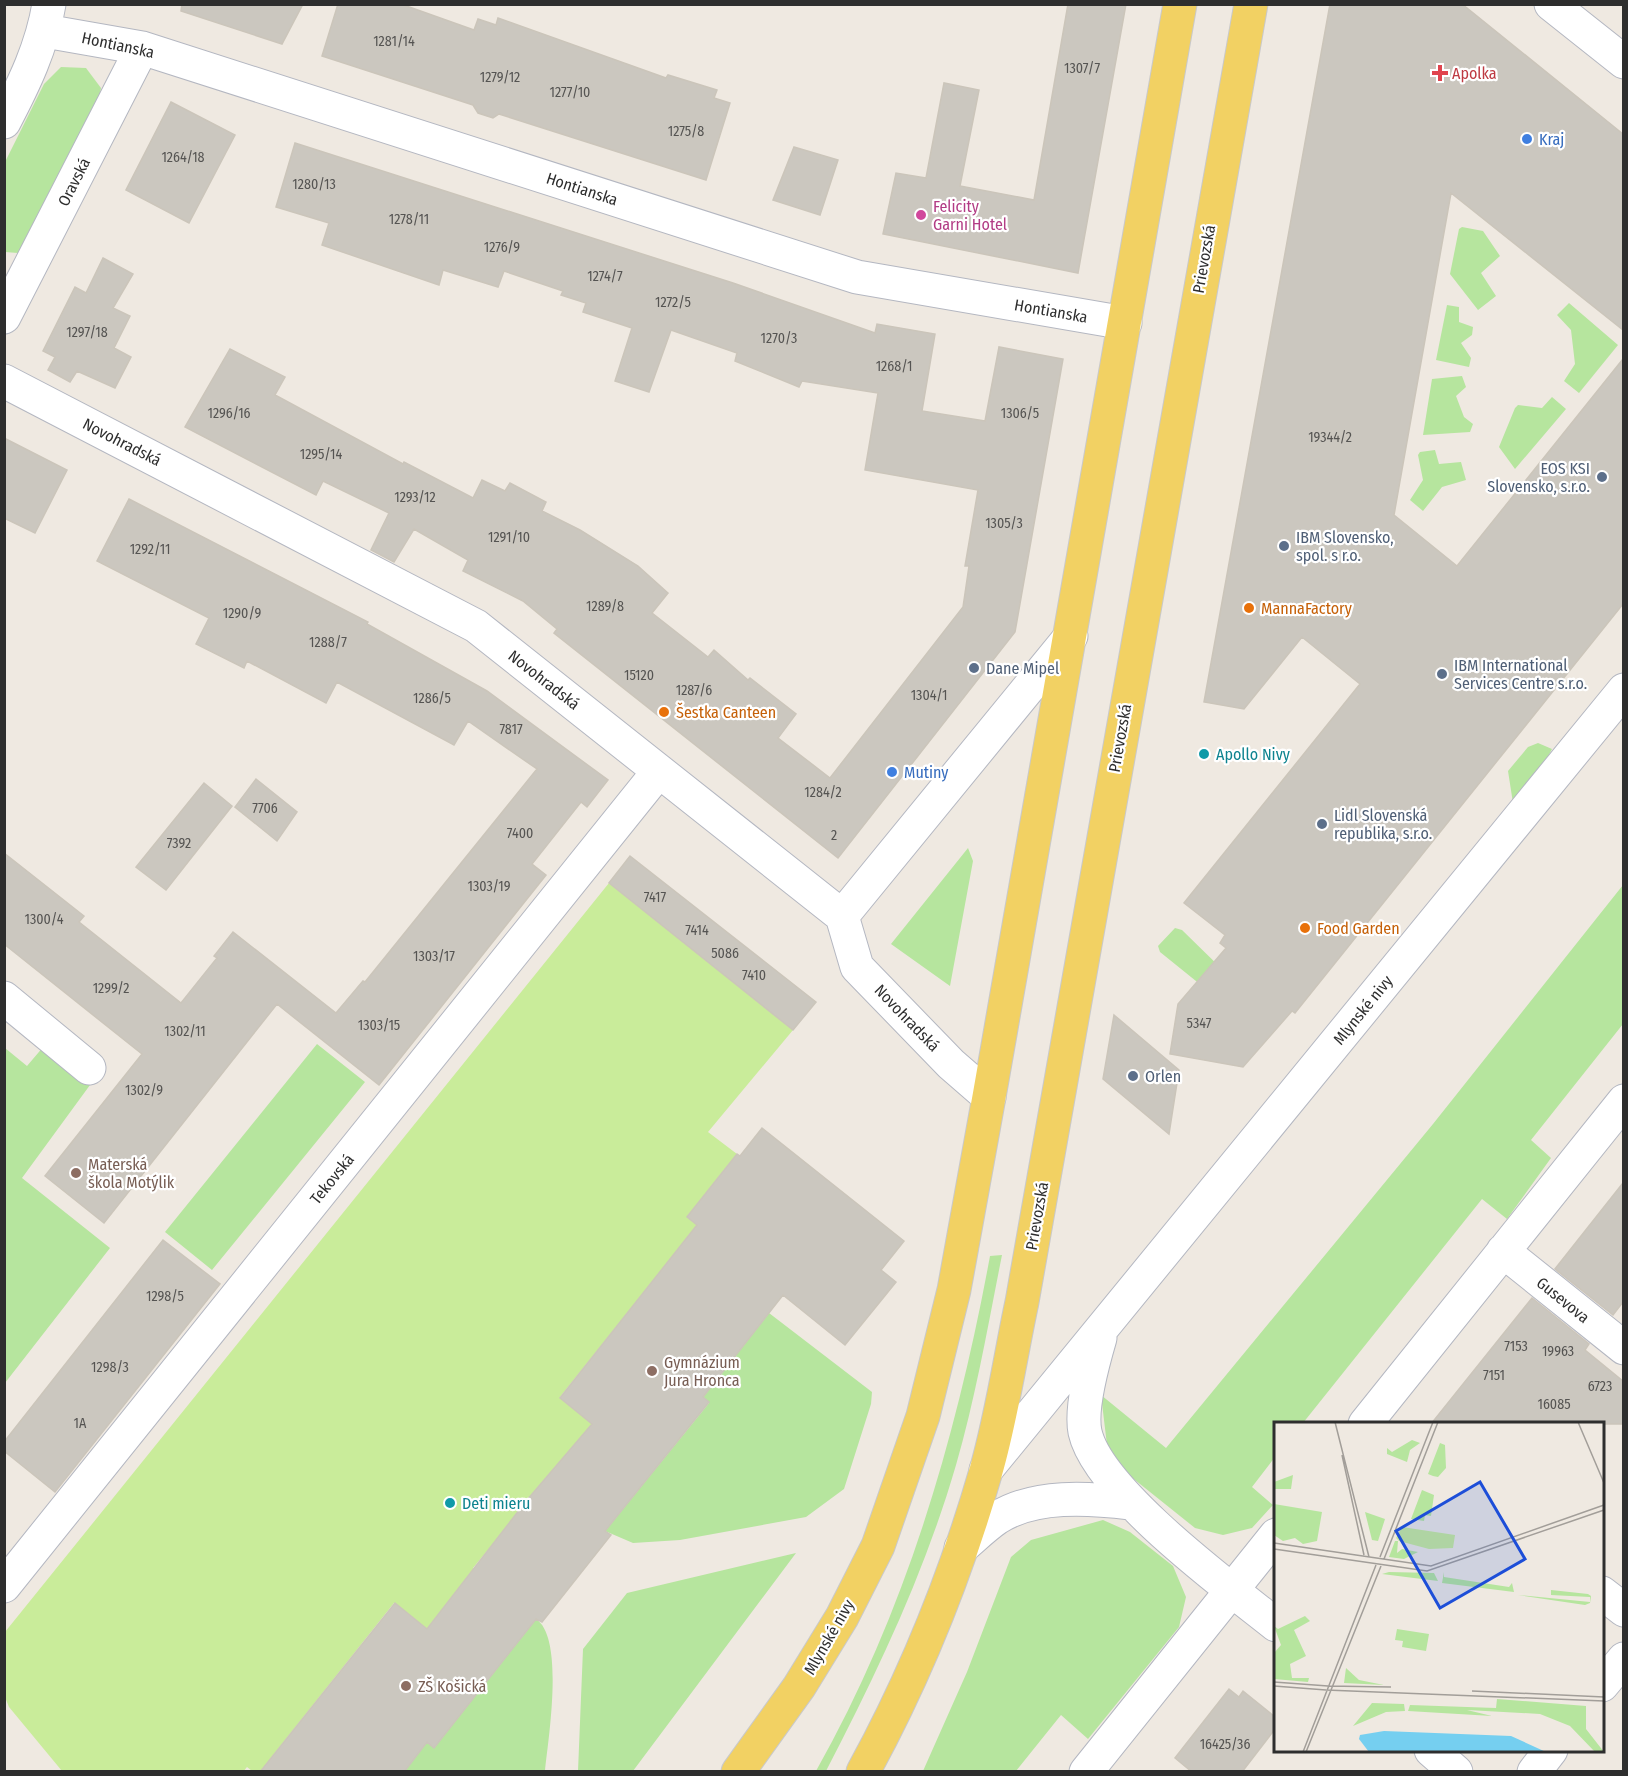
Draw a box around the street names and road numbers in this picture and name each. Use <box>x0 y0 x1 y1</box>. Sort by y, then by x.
street label: Hontianska <box>80 28 156 62</box>
street label: Oravská <box>54 155 94 209</box>
street label: Hontianska <box>544 169 620 210</box>
street label: Prievozská <box>1189 223 1219 295</box>
street label: Hontianska <box>1013 295 1089 327</box>
street label: Novohradská <box>80 414 164 470</box>
street label: Novohradská <box>505 646 584 714</box>
street label: Prievozská <box>1105 702 1135 774</box>
street label: Mlynské nivy <box>1329 971 1397 1048</box>
street label: Novohradská <box>871 981 944 1055</box>
street label: Tekovská <box>306 1150 358 1208</box>
street label: Prievozská <box>1022 1180 1052 1252</box>
street label: Gusevova <box>1533 1273 1593 1327</box>
street label: Mlynské nivy <box>800 1595 859 1678</box>

